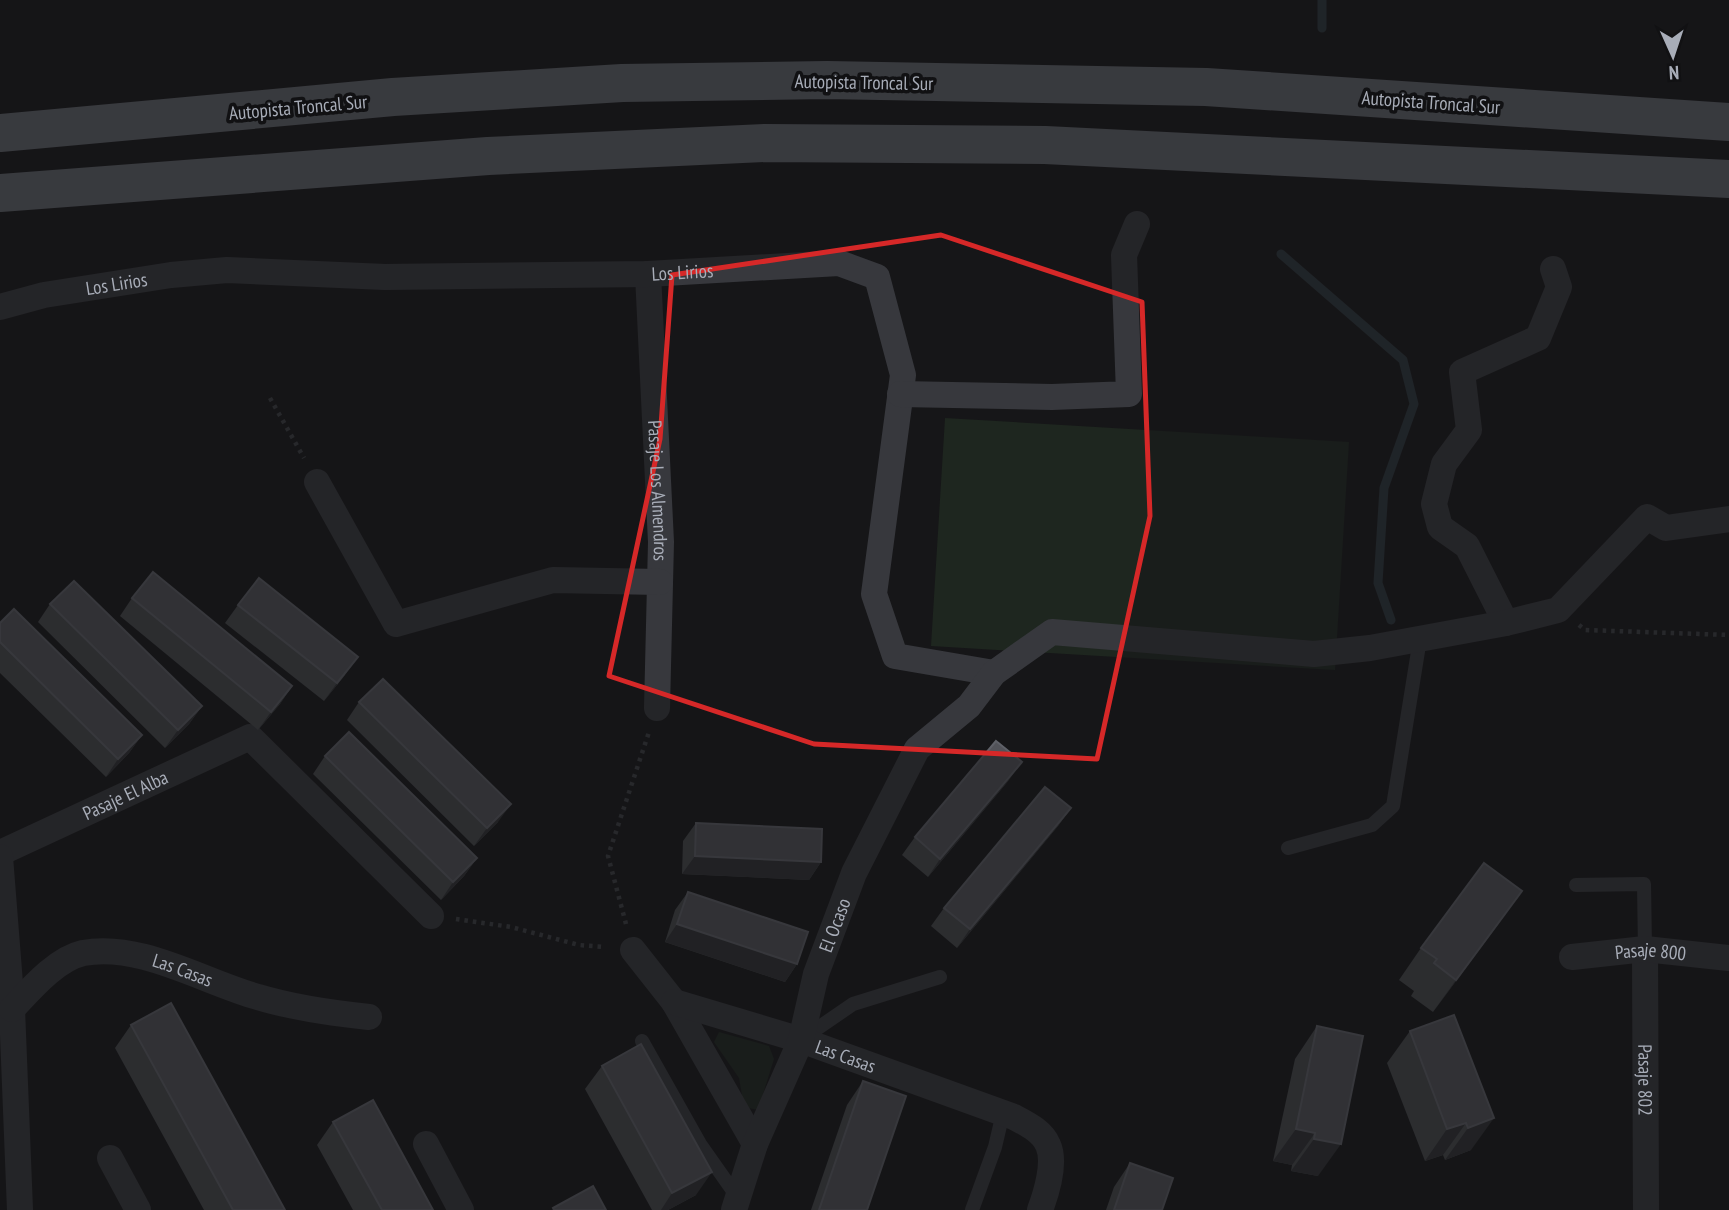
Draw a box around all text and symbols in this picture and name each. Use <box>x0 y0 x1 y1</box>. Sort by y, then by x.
north arrow <box>1638 21 1708 91</box>
text: N <box>1668 61 1680 85</box>
street label: Autopista Troncal Sur <box>794 69 934 95</box>
street label: Autopista Troncal Sur <box>1361 85 1502 119</box>
street label: Autopista Troncal Sur <box>228 89 369 125</box>
street label: Los Lirios <box>651 258 714 286</box>
street label: Los Lirios <box>84 267 149 300</box>
street label: Pasaje Los Almendros <box>643 420 673 561</box>
street label: Pasaje El Alba <box>79 765 172 825</box>
street label: El Ocaso <box>813 895 856 955</box>
street label: Pasaje 800 <box>1614 937 1687 965</box>
street label: Las Casas <box>150 948 216 992</box>
street label: Las Casas <box>812 1034 879 1078</box>
street label: Pasaje 802 <box>1633 1044 1658 1116</box>

